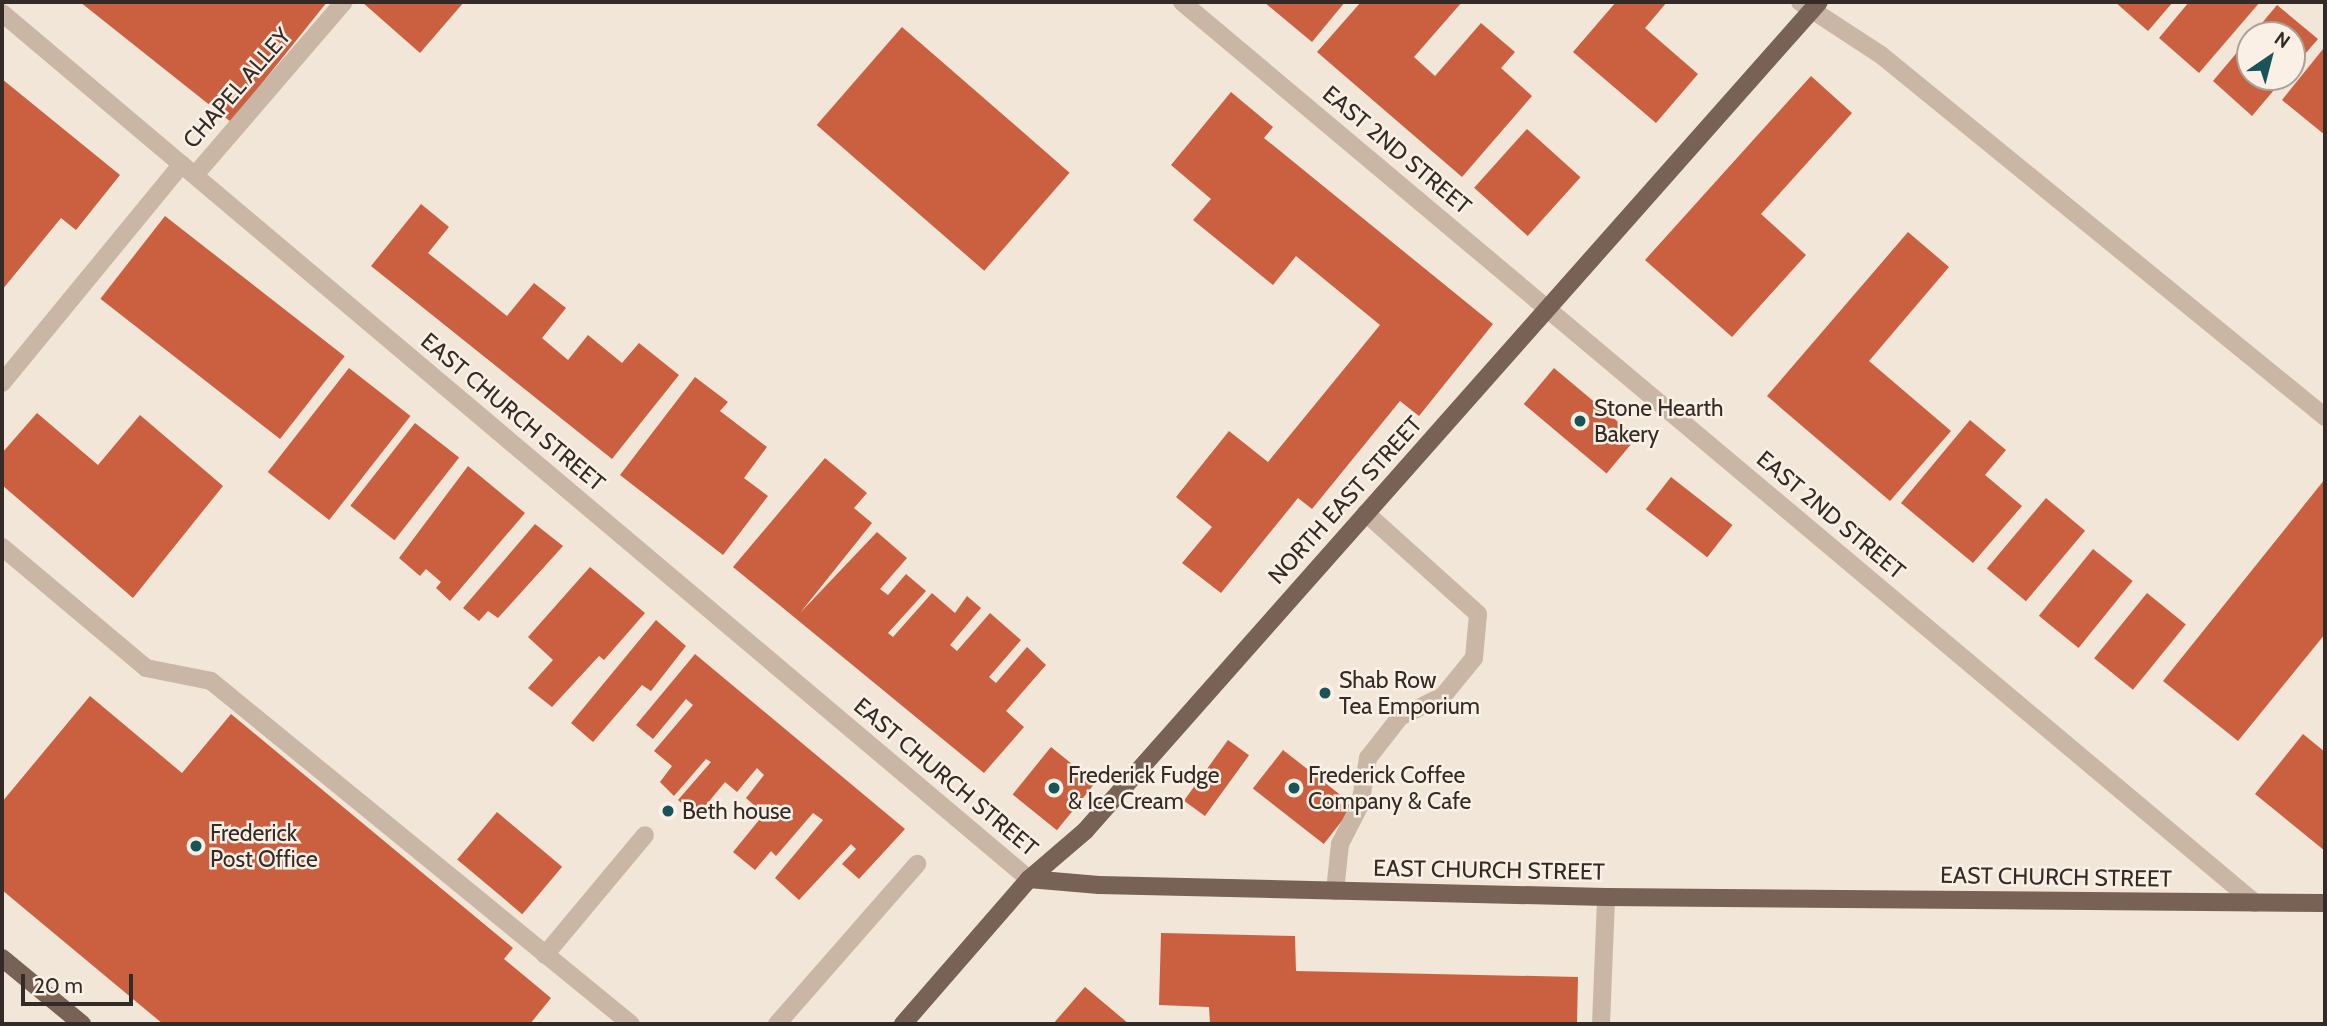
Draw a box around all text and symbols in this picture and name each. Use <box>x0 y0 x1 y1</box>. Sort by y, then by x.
north arrow <box>2236 21 2306 91</box>
street label: CHAPEL ALLEY <box>177 22 297 154</box>
text: N <box>2270 27 2294 53</box>
street label: EAST 2ND STREET <box>1317 80 1477 220</box>
street label: EAST CHURCH STREET <box>415 327 611 497</box>
place label: Stone Hearth Bakery <box>1594 394 1723 448</box>
street label: NORTH EAST STREET <box>1262 410 1428 590</box>
marker: Stone Hearth Bakery <box>1572 413 1588 429</box>
street label: EAST 2ND STREET <box>1751 445 1911 585</box>
place label: Shab Row Tea Emporium <box>1339 666 1480 720</box>
marker: Shab Row Tea Emporium <box>1317 685 1333 701</box>
street label: EAST CHURCH STREET <box>848 692 1044 862</box>
place label: Frederick Fudge & Ice Cream <box>1068 761 1220 815</box>
place label: Frederick Coffee Company & Cafe <box>1308 761 1471 815</box>
marker: Frederick Fudge & Ice Cream <box>1046 780 1062 796</box>
marker: Frederick Coffee Company & Cafe <box>1286 780 1302 796</box>
place label: Beth house <box>682 797 791 825</box>
marker: Beth house <box>660 803 676 819</box>
place label: Frederick Post Office <box>210 819 318 873</box>
marker: Frederick Post Office <box>188 838 204 854</box>
street label: EAST CHURCH STREET <box>1373 854 1605 886</box>
street label: EAST CHURCH STREET <box>1940 861 2172 893</box>
scale bar <box>24 960 136 1004</box>
text: 20 m <box>34 973 83 998</box>

